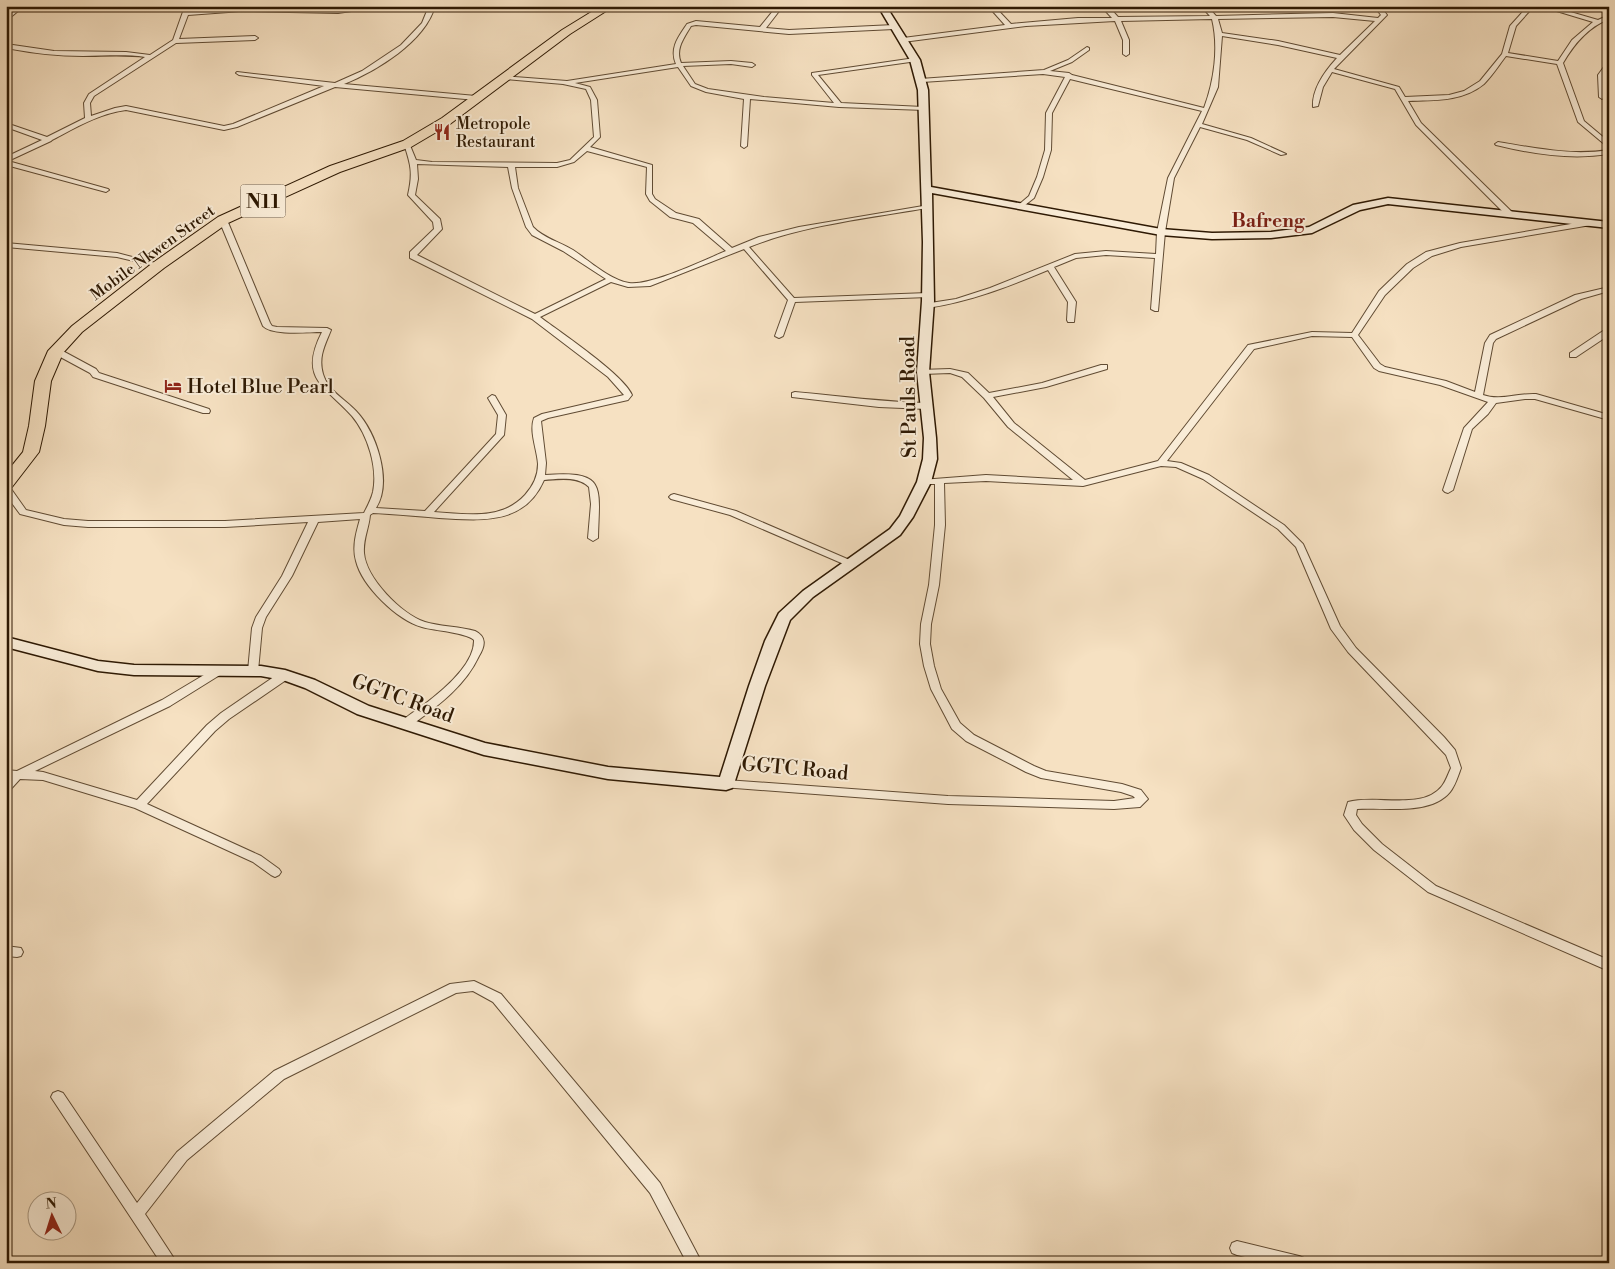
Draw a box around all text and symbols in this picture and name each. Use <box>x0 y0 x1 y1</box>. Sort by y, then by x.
place label: Metropole Restaurant <box>456 114 536 152</box>
restaurant icon: Metropole Restaurant <box>432 122 452 142</box>
road number: N11 <box>240 185 286 218</box>
street label: Mobile Nkwen Street <box>86 201 219 305</box>
district label: Bafreng <box>1231 209 1306 233</box>
street label: St Pauls Road <box>896 335 923 458</box>
place label: Hotel Blue Pearl <box>187 375 334 400</box>
hotel icon: Hotel Blue Pearl <box>163 376 183 396</box>
street label: GGTC Road <box>348 669 458 730</box>
street label: GGTC Road <box>740 752 850 787</box>
north arrow <box>28 1192 78 1242</box>
text: N <box>45 1195 57 1213</box>

